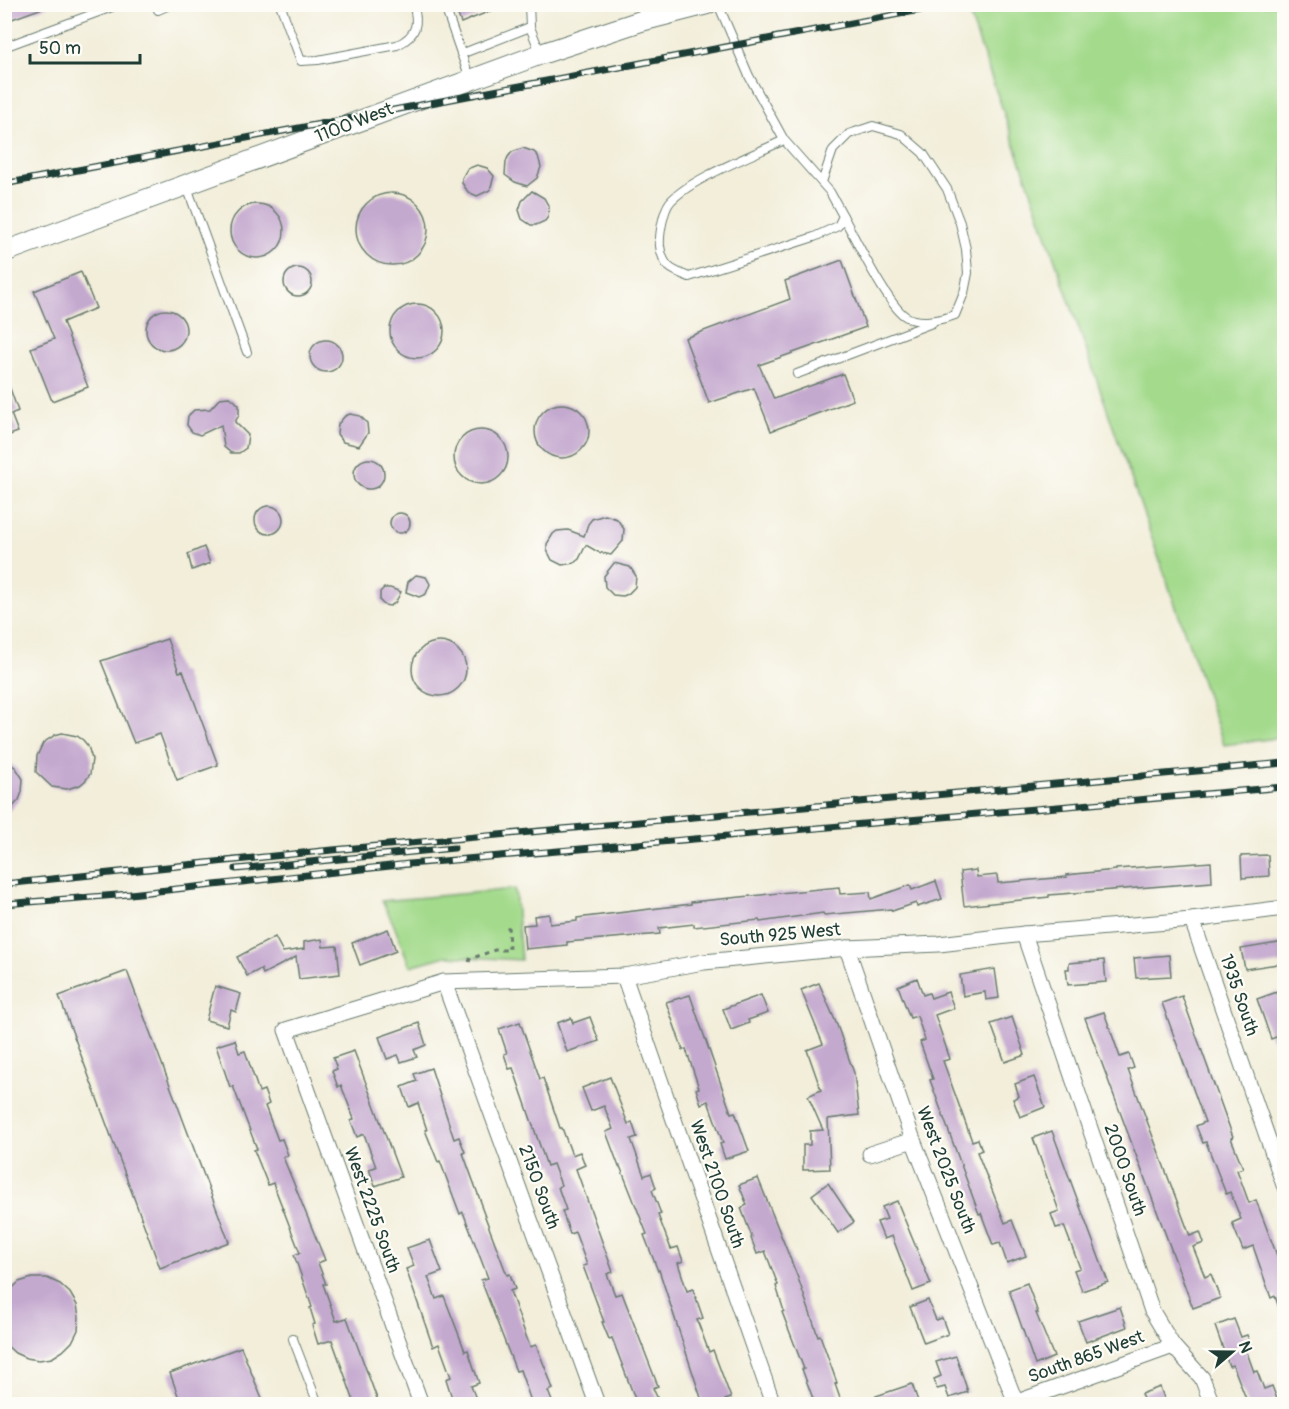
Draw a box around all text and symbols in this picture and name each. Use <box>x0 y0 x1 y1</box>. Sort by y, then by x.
scale bar <box>30 27 140 65</box>
text: 50 m <box>39 37 81 60</box>
street label: 1100 West <box>312 97 397 148</box>
street label: South 925 West <box>719 918 842 952</box>
street label: 1935 South <box>1214 951 1264 1039</box>
street label: West 2025 South <box>911 1103 981 1237</box>
street label: West 2100 South <box>684 1117 750 1251</box>
street label: 2000 South <box>1099 1121 1151 1219</box>
street label: 2150 South <box>513 1142 565 1232</box>
street label: West 2225 South <box>339 1144 405 1276</box>
north arrow <box>1202 1322 1262 1382</box>
street label: South 865 West <box>1025 1325 1148 1389</box>
text: N <box>1234 1339 1256 1356</box>

